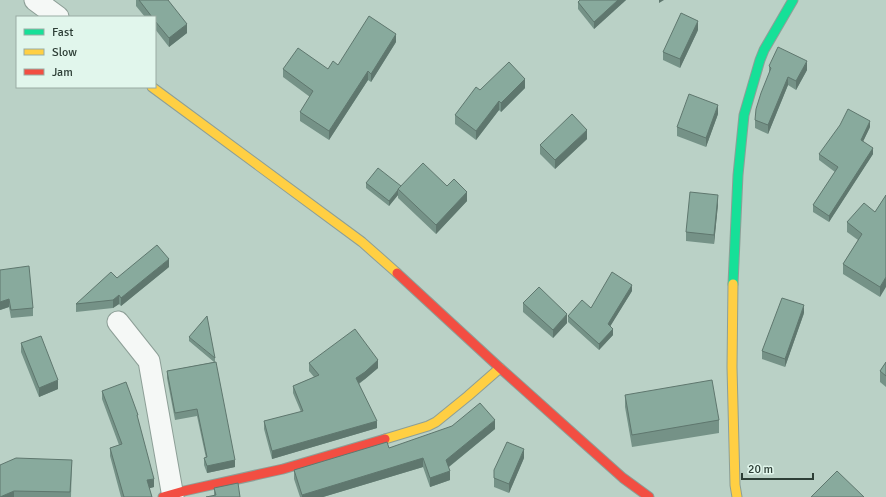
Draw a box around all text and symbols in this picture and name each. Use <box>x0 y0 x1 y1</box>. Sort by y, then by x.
legend <box>16 16 156 88</box>
text: Fast <box>52 25 73 40</box>
text: Slow <box>52 45 77 60</box>
text: Jam <box>52 65 73 80</box>
scale bar <box>742 455 813 481</box>
text: 20 m <box>748 462 773 477</box>

